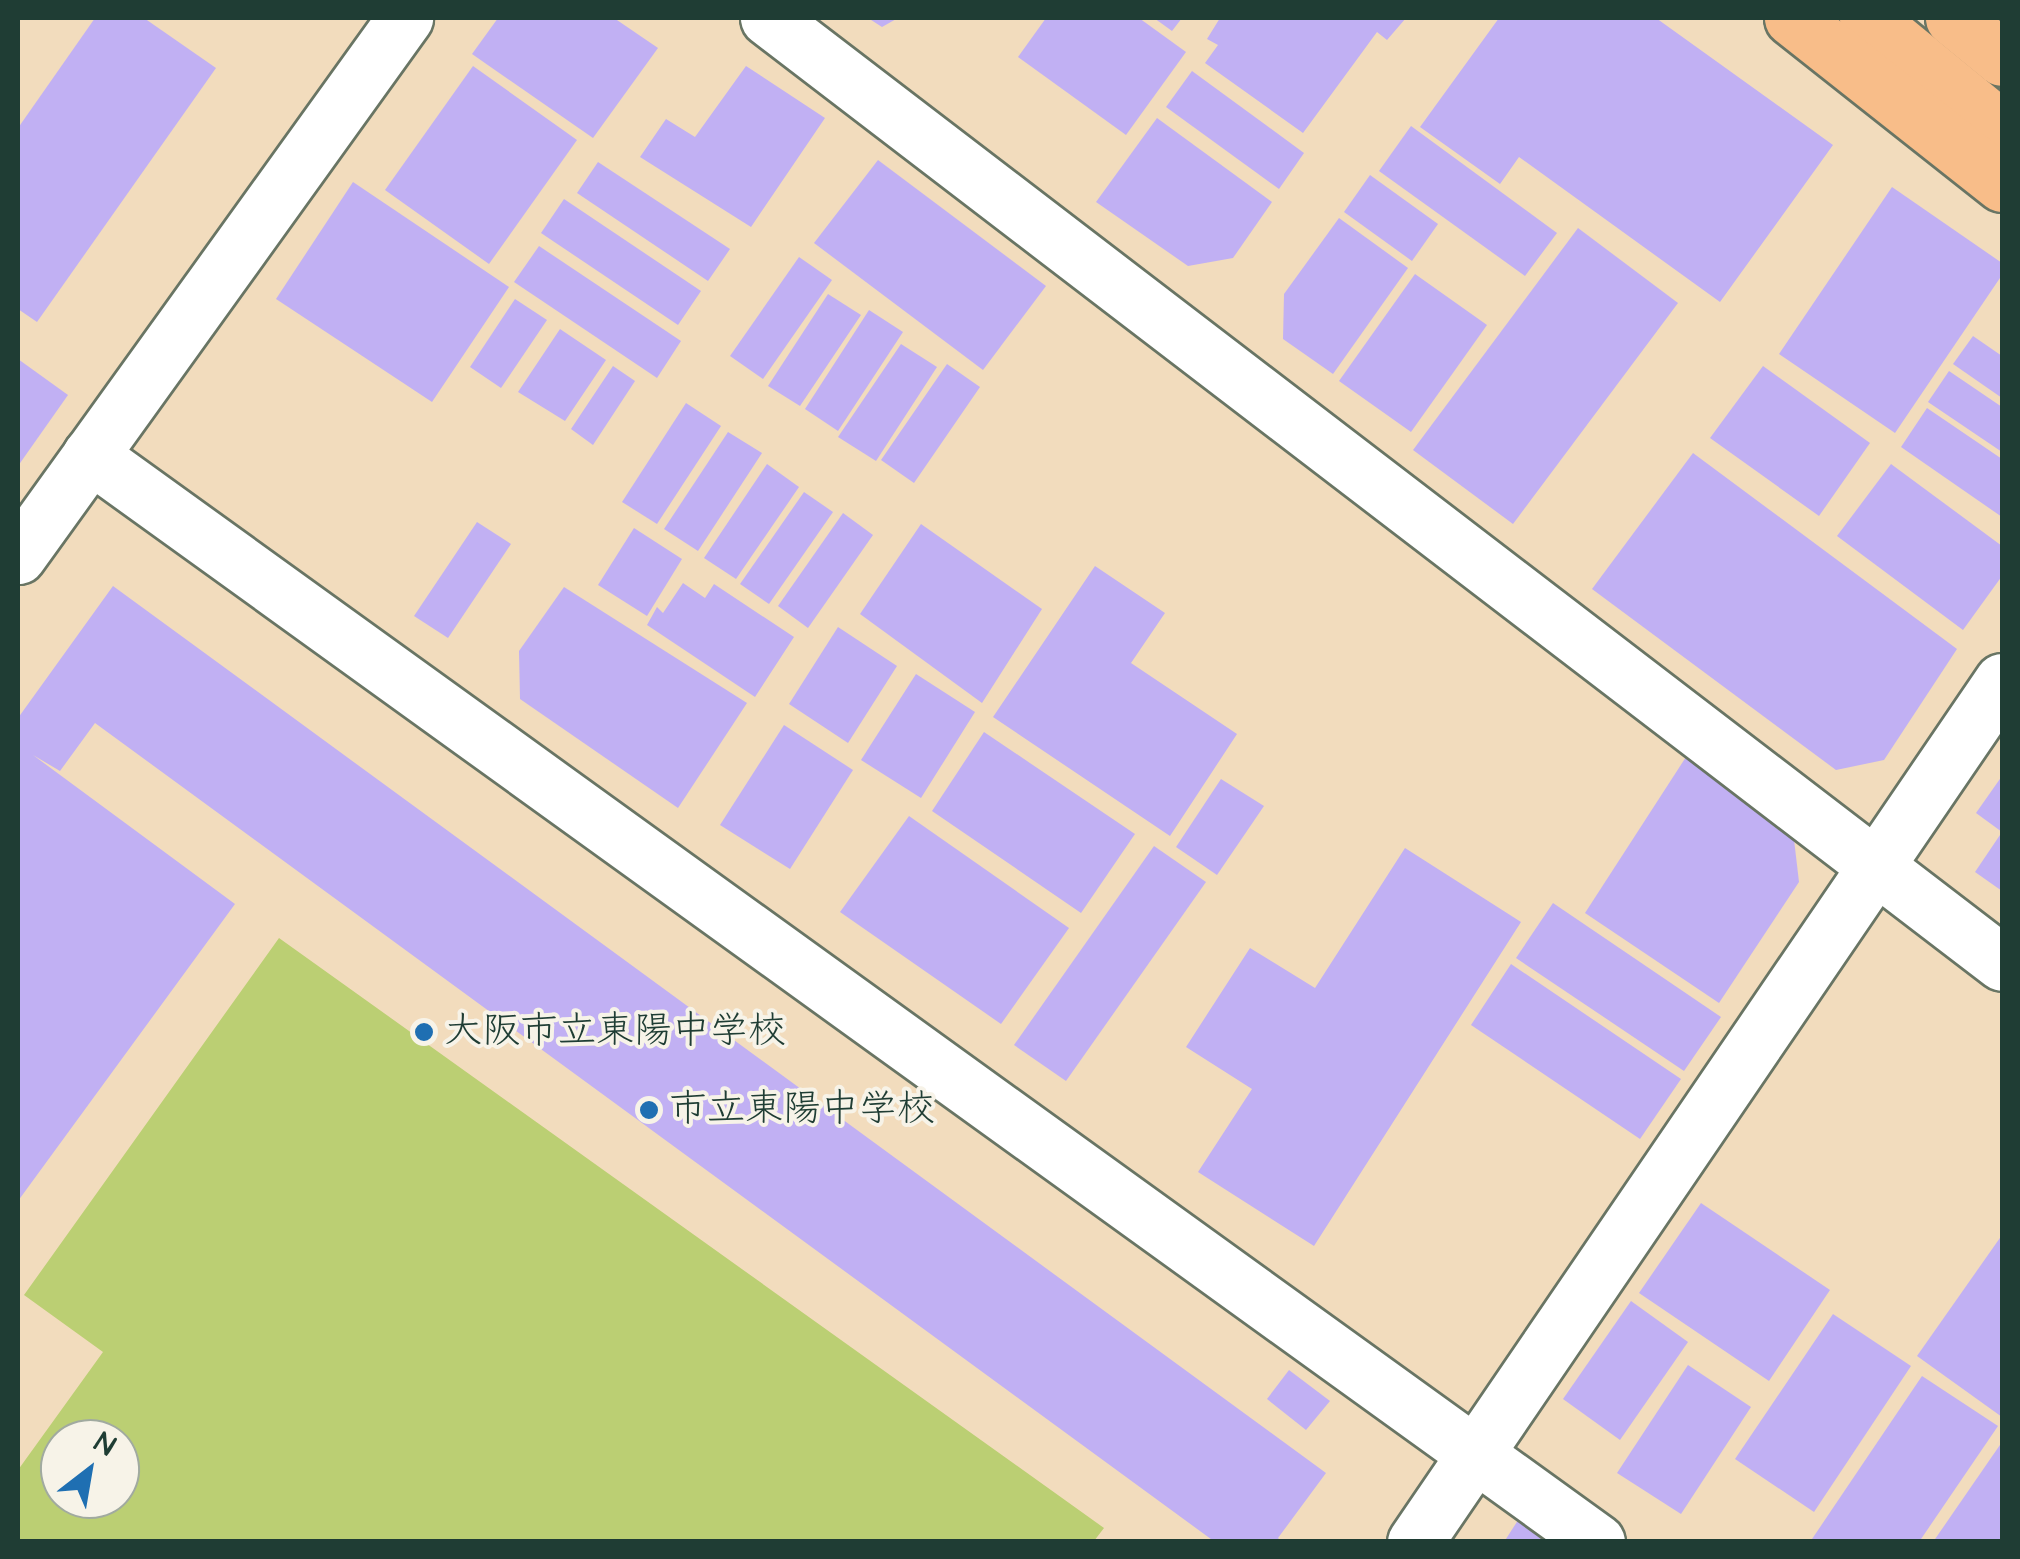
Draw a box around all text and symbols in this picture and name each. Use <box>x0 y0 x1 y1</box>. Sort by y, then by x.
place label: 大阪市立東陽中学校 <box>444 1009 786 1055</box>
marker: 大阪市立東陽中学校 <box>413 1021 435 1043</box>
place label: 市立東陽中学校 <box>669 1087 935 1133</box>
marker: 市立東陽中学校 <box>638 1099 660 1121</box>
north arrow <box>40 1419 140 1519</box>
text: N <box>87 1423 122 1466</box>

